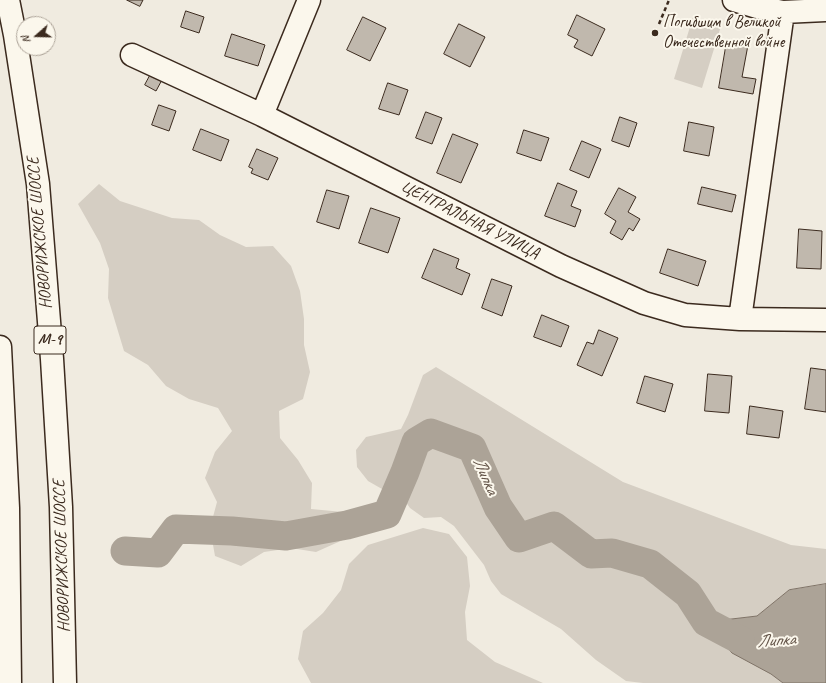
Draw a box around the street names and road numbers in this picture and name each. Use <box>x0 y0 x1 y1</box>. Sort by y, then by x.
street label: НОВОРИЖСКОЕ ШОССЕ <box>23 156 57 310</box>
street label: ЦЕНТРАЛЬНАЯ УЛИЦА <box>397 176 543 264</box>
road number: М-9 <box>34 326 66 354</box>
street label: НОВОРИЖСКОЕ ШОССЕ <box>49 479 75 633</box>

